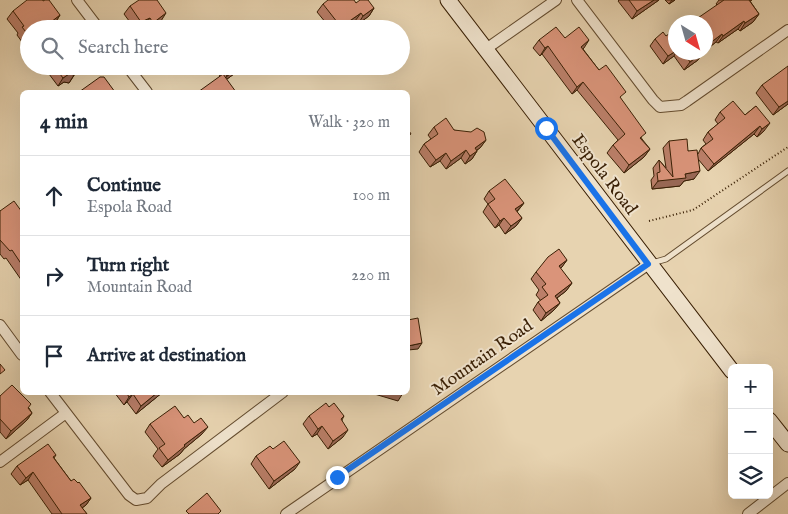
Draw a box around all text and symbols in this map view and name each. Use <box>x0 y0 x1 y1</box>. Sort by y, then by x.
north arrow <box>668 15 713 60</box>
search box <box>20 20 410 75</box>
icon: search <box>38 34 66 62</box>
text: Search here <box>78 36 169 60</box>
text: 4 min <box>40 109 88 136</box>
text: Walk · 320 m <box>308 113 390 133</box>
route start <box>535 117 558 140</box>
street label: Espola Road <box>566 130 642 220</box>
text: Continue <box>87 174 161 198</box>
icon: ahead <box>40 182 68 210</box>
text: 100 m <box>353 186 390 206</box>
text: Espola Road <box>87 198 172 218</box>
text: Turn right <box>87 254 169 278</box>
icon: right <box>40 262 68 290</box>
text: 220 m <box>351 266 390 286</box>
text: Mountain Road <box>87 278 192 298</box>
street label: Mountain Road <box>428 315 538 402</box>
icon: arrive <box>40 342 68 370</box>
text: Arrive at destination <box>87 344 246 368</box>
map controls <box>728 364 773 499</box>
button: + <box>728 364 773 409</box>
button: − <box>728 409 773 454</box>
button: layers <box>728 454 773 499</box>
route end <box>326 466 349 489</box>

